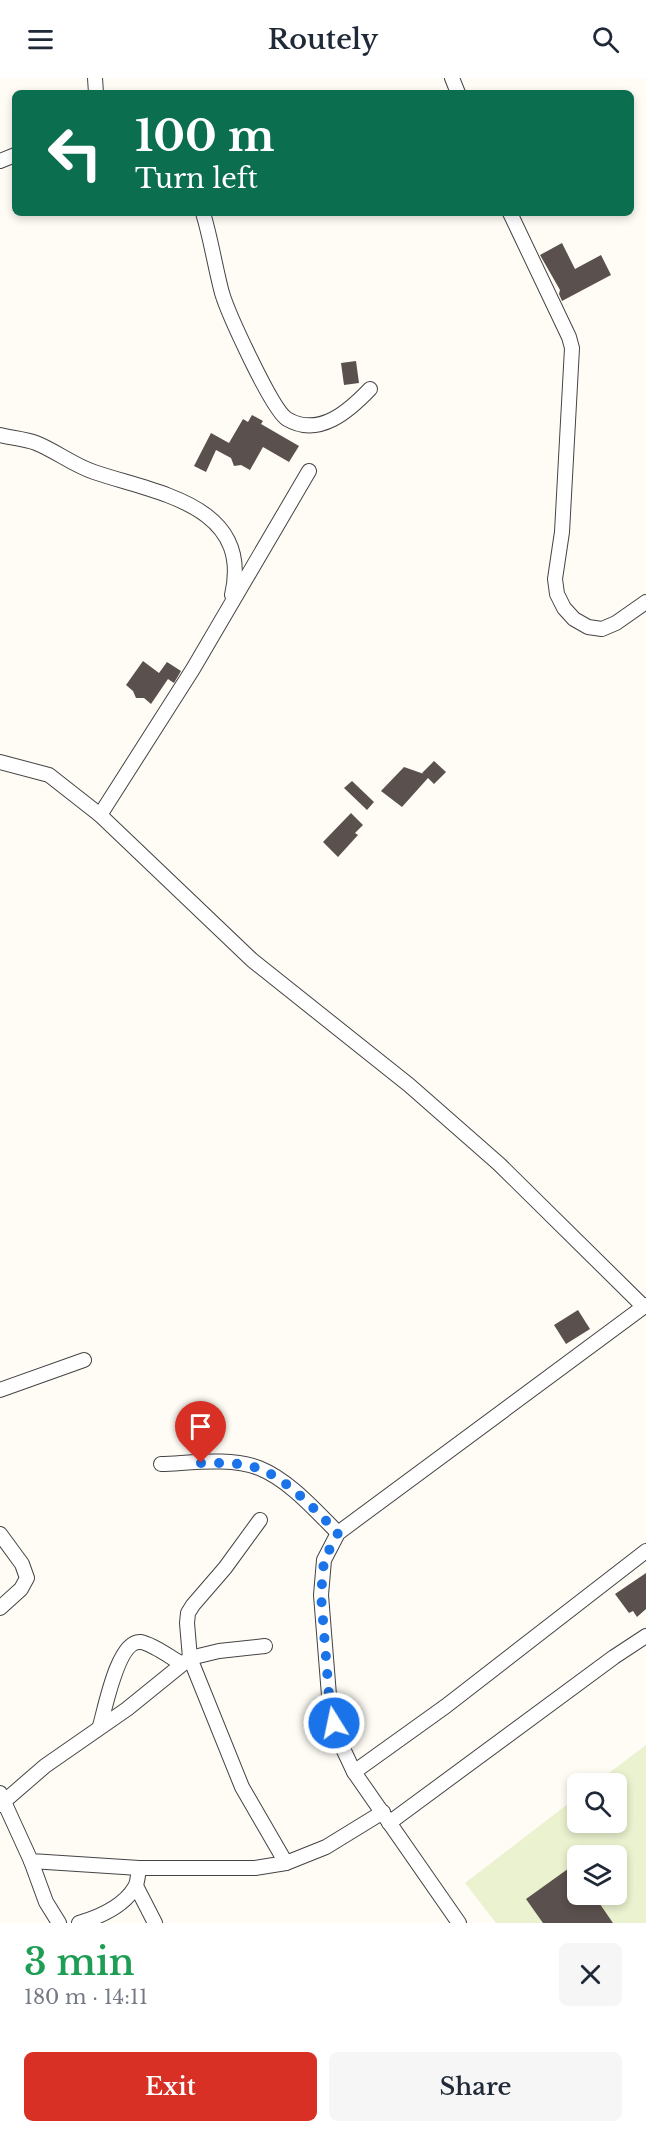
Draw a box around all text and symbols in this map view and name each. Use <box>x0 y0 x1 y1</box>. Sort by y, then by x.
icon: menu <box>24 23 57 56</box>
text: Routely <box>268 23 378 56</box>
icon: search <box>589 23 622 56</box>
text: 100 m <box>135 110 274 162</box>
icon: left <box>36 114 114 192</box>
text: Turn left <box>135 162 258 195</box>
pin <box>175 1401 226 1463</box>
icon: arrive <box>184 1410 217 1443</box>
position arrow <box>302 1691 366 1755</box>
map controls <box>567 1773 627 1905</box>
button: search <box>567 1773 627 1833</box>
button: layers <box>567 1845 627 1905</box>
text: 3 min <box>24 1940 134 1985</box>
button: close <box>559 1943 622 2006</box>
text: 180 m · 14:11 <box>24 1985 148 2009</box>
button: Exit <box>24 2052 317 2121</box>
button: Share <box>329 2052 622 2121</box>

